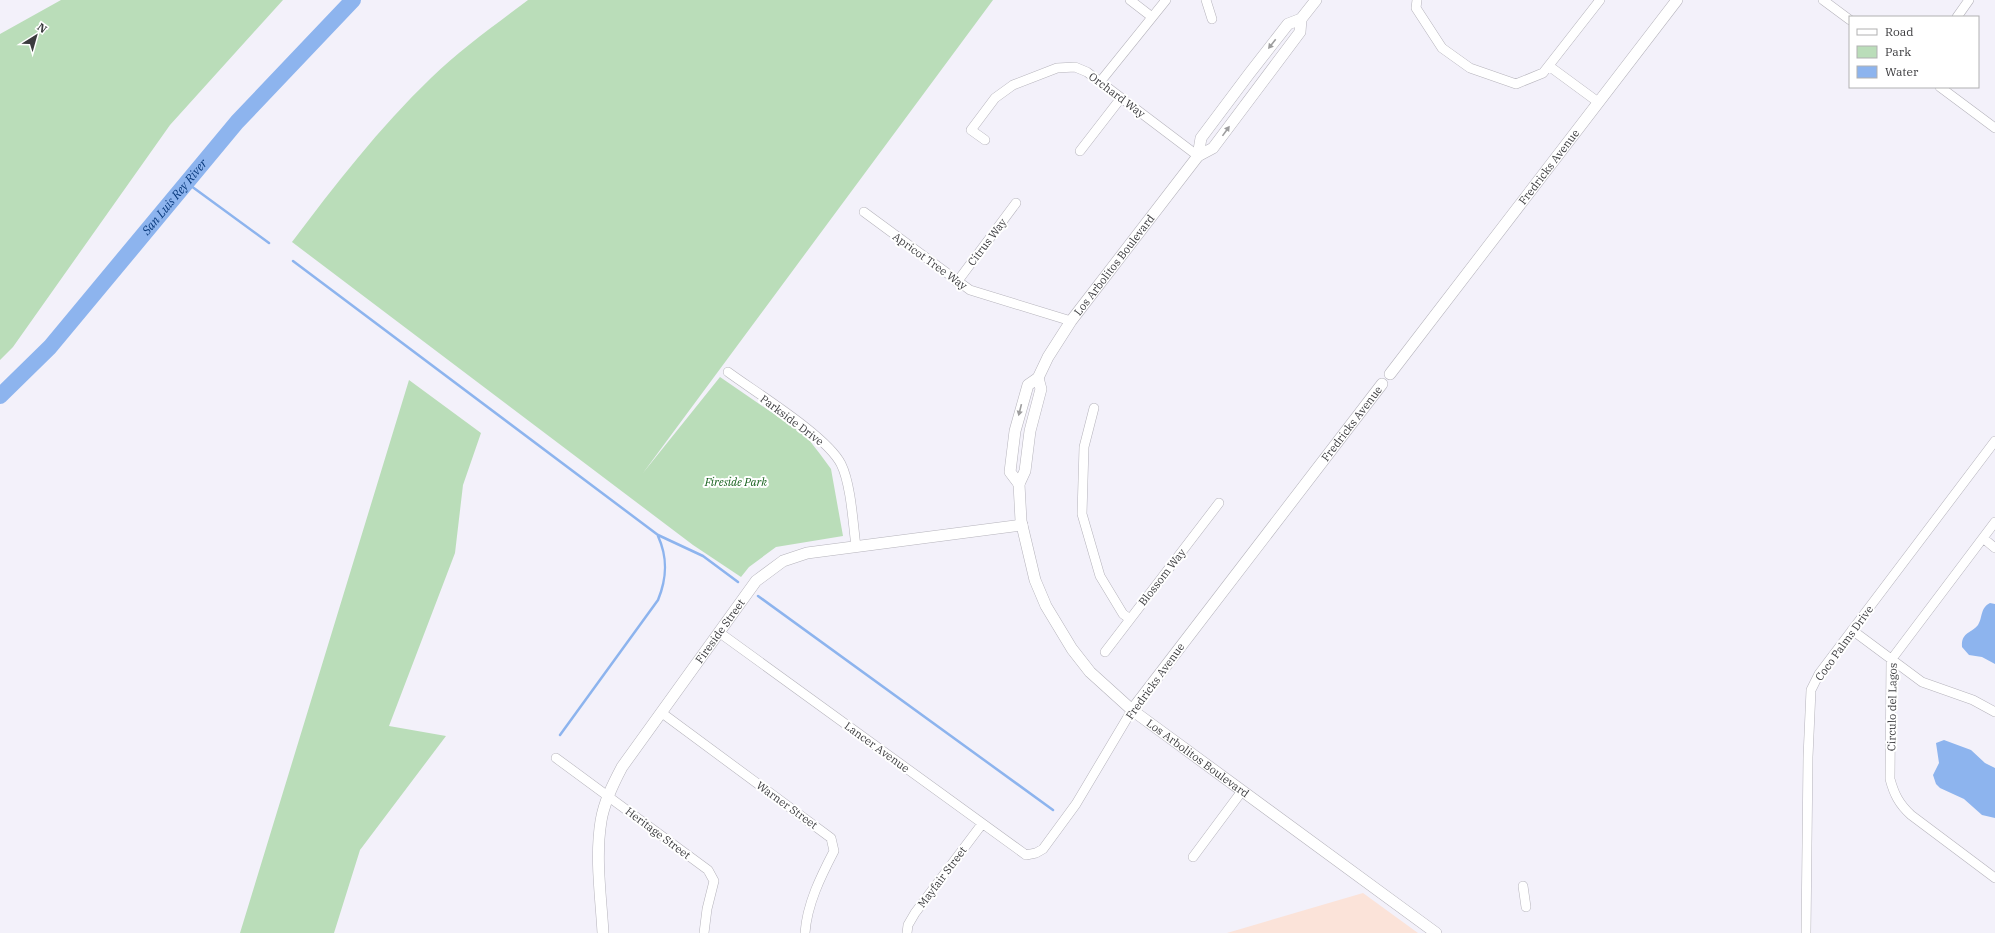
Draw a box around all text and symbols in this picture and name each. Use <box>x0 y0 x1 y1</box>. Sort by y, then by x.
north arrow <box>16 16 56 56</box>
legend <box>1849 16 1979 88</box>
text: N <box>34 20 50 36</box>
text: Road <box>1885 24 1914 39</box>
one-way arrow <box>1268 38 1277 49</box>
text: Park <box>1885 44 1911 59</box>
text: Water <box>1885 64 1919 79</box>
street label: Orchard Way <box>1086 69 1148 121</box>
one-way arrow <box>1221 125 1230 136</box>
street label: Fredricks Avenue <box>1516 126 1582 207</box>
water label: San Luis Rey River <box>138 155 211 238</box>
street label: Los Arbolitos Boulevard <box>1071 211 1158 318</box>
street label: Citrus Way <box>965 215 1010 269</box>
street label: Apricot Tree Way <box>890 229 970 293</box>
street label: Fredricks Avenue <box>1318 383 1385 464</box>
street label: Parkside Drive <box>758 392 827 448</box>
one-way arrow <box>1017 404 1023 417</box>
park label: Fireside Park <box>704 475 767 489</box>
street label: Blossom Way <box>1135 546 1189 608</box>
street label: Fireside Street <box>692 596 748 666</box>
street label: Coco Palms Drive <box>1812 602 1876 683</box>
street label: Fredricks Avenue <box>1123 640 1188 722</box>
street label: Circulo del Lagos <box>1884 663 1900 751</box>
street label: Los Arbolitos Boulevard <box>1144 716 1252 801</box>
street label: Lancer Avenue <box>842 719 912 775</box>
street label: Warner Street <box>754 778 820 832</box>
street label: Heritage Street <box>623 804 693 862</box>
street label: Mayfair Street <box>914 844 970 910</box>

